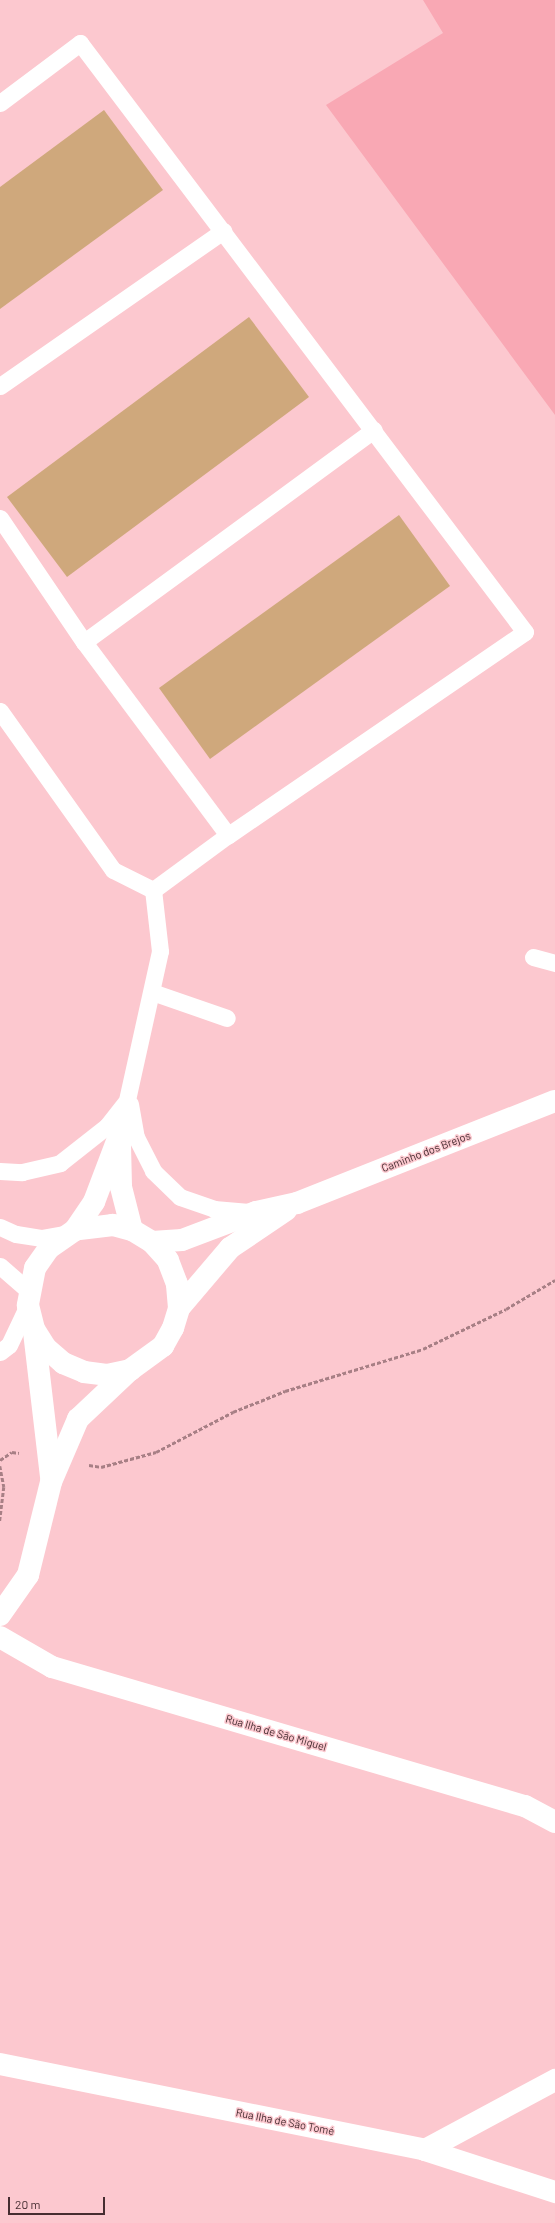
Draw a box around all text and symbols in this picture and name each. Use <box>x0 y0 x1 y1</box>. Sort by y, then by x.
street label: Caminho dos Brejos <box>380 1129 472 1175</box>
street label: Rua Ilha de São Miguel <box>224 1712 328 1754</box>
street label: Rua Ilha de São Tomé <box>235 2106 335 2138</box>
scale bar <box>10 2189 107 2215</box>
text: 20 m <box>15 2197 41 2211</box>

